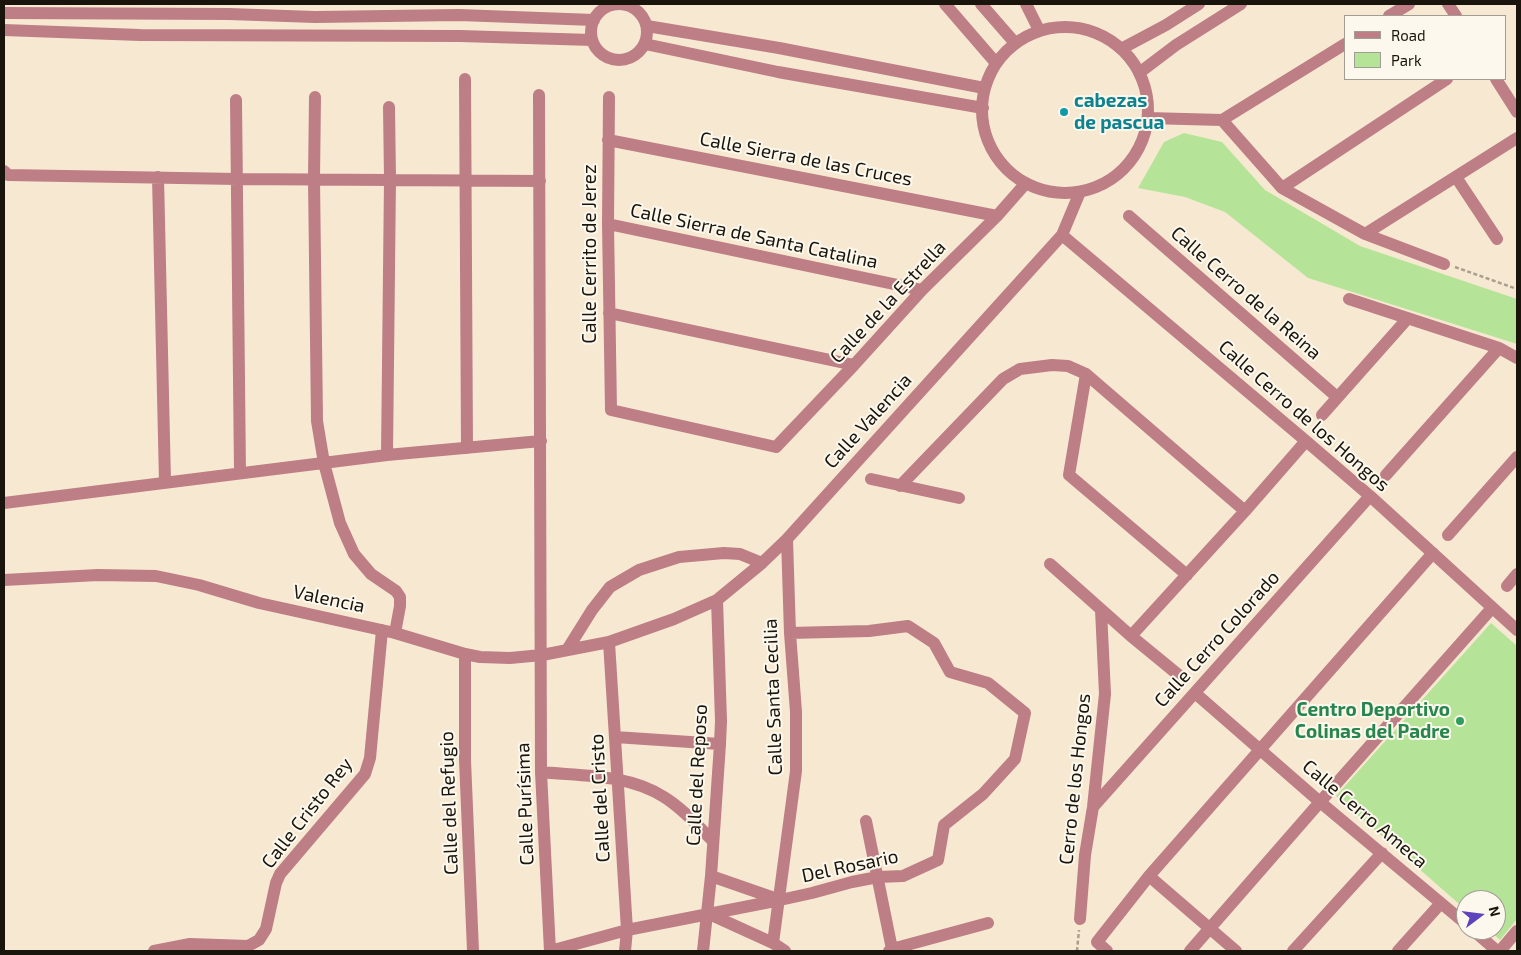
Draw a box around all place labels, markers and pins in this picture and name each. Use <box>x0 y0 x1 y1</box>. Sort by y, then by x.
place label: cabezas de pascua <box>1074 90 1164 134</box>
marker: cabezas de pascua <box>1058 106 1070 118</box>
place label: Centro Deportivo Colinas del Padre <box>1295 699 1450 743</box>
marker: Centro Deportivo Colinas del Padre <box>1454 715 1466 727</box>

